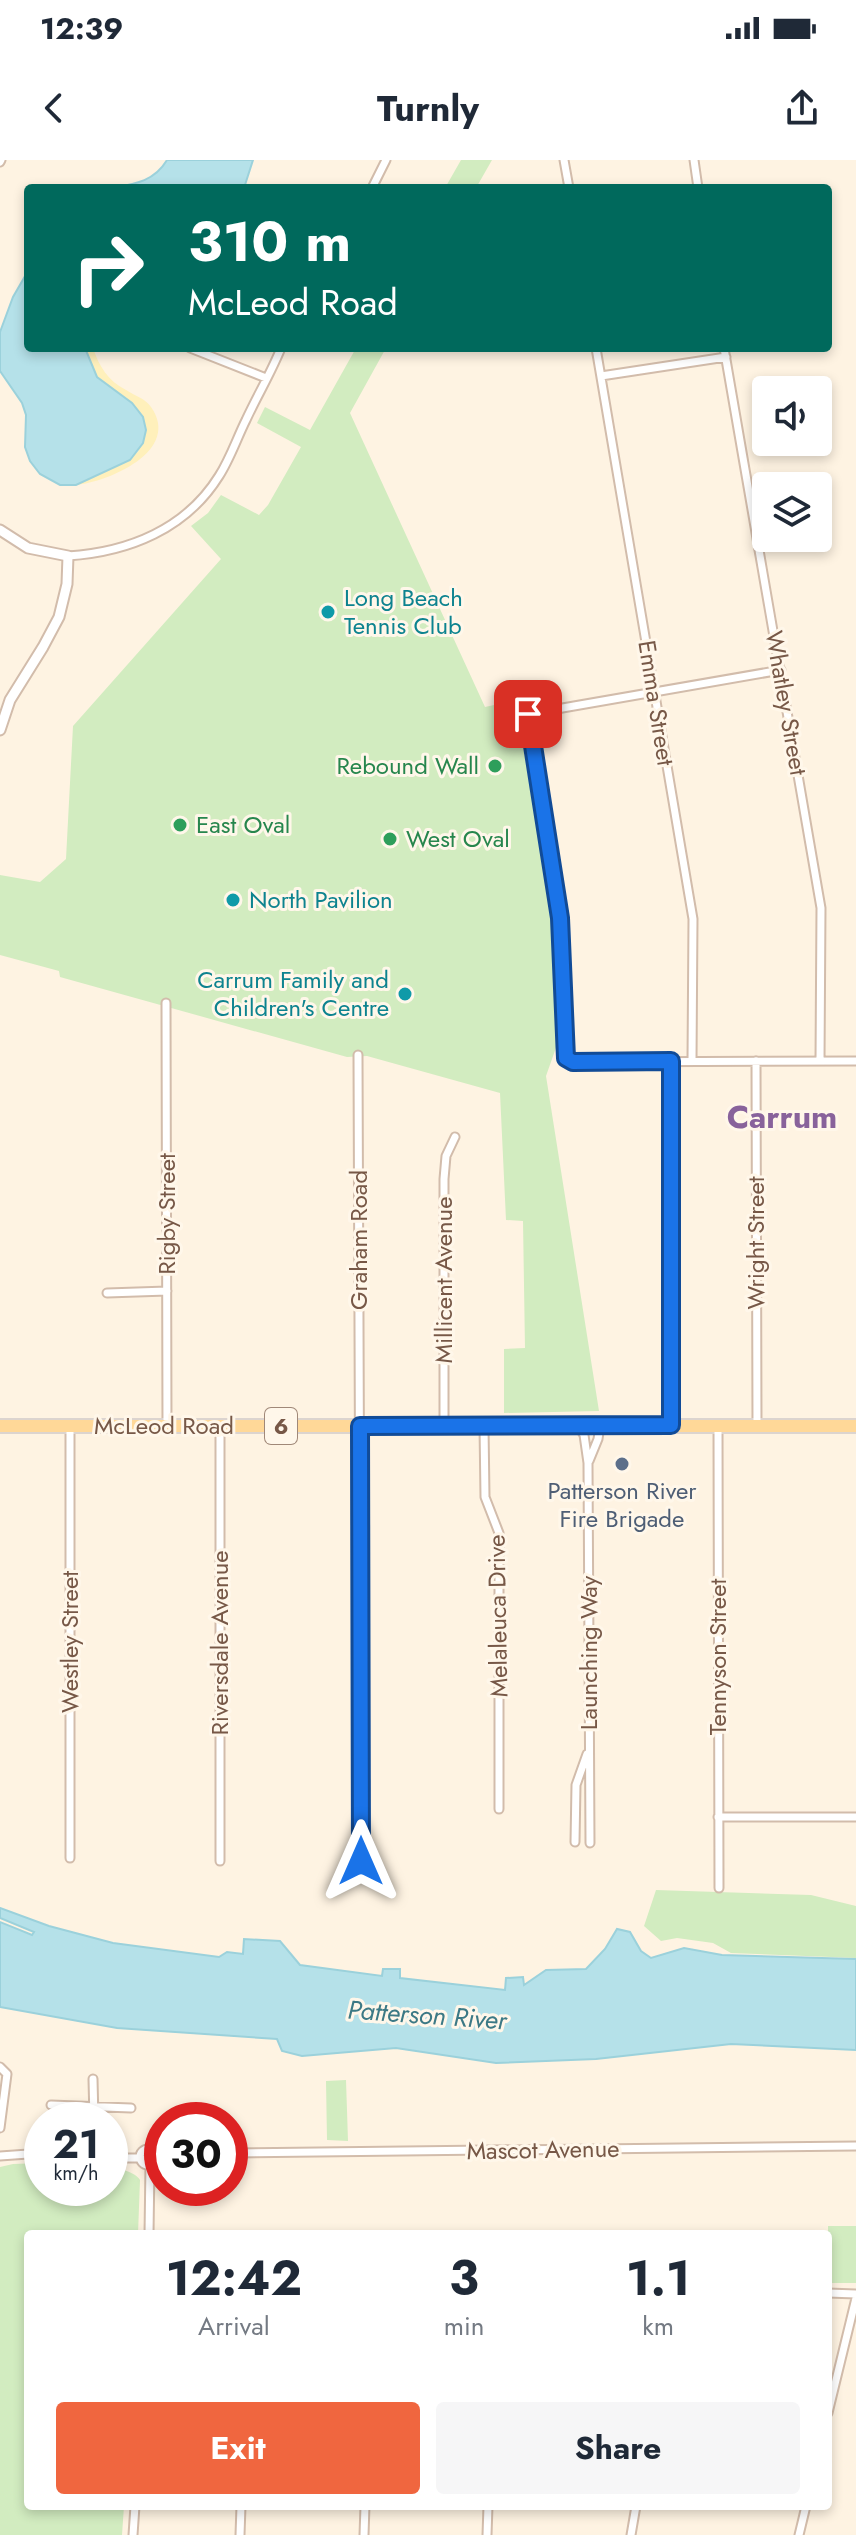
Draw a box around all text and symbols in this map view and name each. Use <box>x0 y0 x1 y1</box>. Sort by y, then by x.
text: 12:39 <box>40 7 123 50</box>
text: Turnly <box>377 82 479 134</box>
icon: back <box>32 86 76 130</box>
icon: share <box>780 86 824 130</box>
text: 310 m <box>188 201 351 282</box>
icon: right <box>56 216 160 320</box>
text: McLeod Road <box>188 276 398 328</box>
map controls <box>752 376 832 552</box>
button: sound <box>752 376 832 456</box>
button: layers <box>752 472 832 552</box>
place label: Long Beach Tennis Club <box>344 580 463 643</box>
marker: Long Beach Tennis Club <box>319 603 337 621</box>
street label: Whatley Street <box>757 628 816 778</box>
street label: Emma Street <box>629 638 684 768</box>
pin <box>494 680 562 748</box>
icon: arrive <box>506 692 550 736</box>
place label: Rebound Wall <box>336 748 479 783</box>
marker: Rebound Wall <box>486 757 504 775</box>
place label: East Oval <box>196 807 290 842</box>
marker: East Oval <box>171 816 189 834</box>
place label: West Oval <box>406 821 510 856</box>
marker: West Oval <box>381 830 399 848</box>
place label: North Pavilion <box>249 882 393 917</box>
marker: North Pavilion <box>224 891 242 909</box>
place label: Carrum Family and Children's Centre <box>197 962 389 1025</box>
marker: Carrum Family and Children's Centre <box>396 985 414 1003</box>
district label: Carrum <box>727 1094 837 1140</box>
street label: Rigby Street <box>149 1153 184 1275</box>
street label: Graham Road <box>341 1170 376 1310</box>
street label: Wright Street <box>738 1176 773 1310</box>
street label: Millicent Avenue <box>426 1196 461 1364</box>
street label: McLeod Road <box>94 1408 234 1443</box>
road number: 6 <box>265 1408 297 1444</box>
marker: Patterson River Fire Brigade <box>613 1455 631 1473</box>
place label: Patterson River Fire Brigade <box>547 1473 697 1536</box>
street label: Melaleuca Drive <box>479 1534 516 1698</box>
street label: Riversdale Avenue <box>202 1550 237 1736</box>
street label: Westley Street <box>52 1571 87 1713</box>
street label: Launching Way <box>571 1575 606 1730</box>
street label: Tennyson Street <box>700 1578 735 1735</box>
position arrow <box>319 1819 403 1903</box>
water label: Patterson River <box>346 1990 509 2040</box>
speed limit sign: 30 <box>144 2102 248 2206</box>
text: 21 <box>53 2115 99 2173</box>
street label: Mascot Avenue <box>466 2131 620 2168</box>
text: km/h <box>53 2159 99 2188</box>
text: 12:42 <box>166 2244 302 2313</box>
text: 3 <box>449 2244 479 2313</box>
text: 1.1 <box>626 2244 690 2313</box>
text: Arrival <box>198 2307 270 2345</box>
text: min <box>444 2307 484 2345</box>
text: km <box>642 2307 674 2345</box>
button: Exit <box>56 2402 420 2494</box>
button: Share <box>436 2402 800 2494</box>

